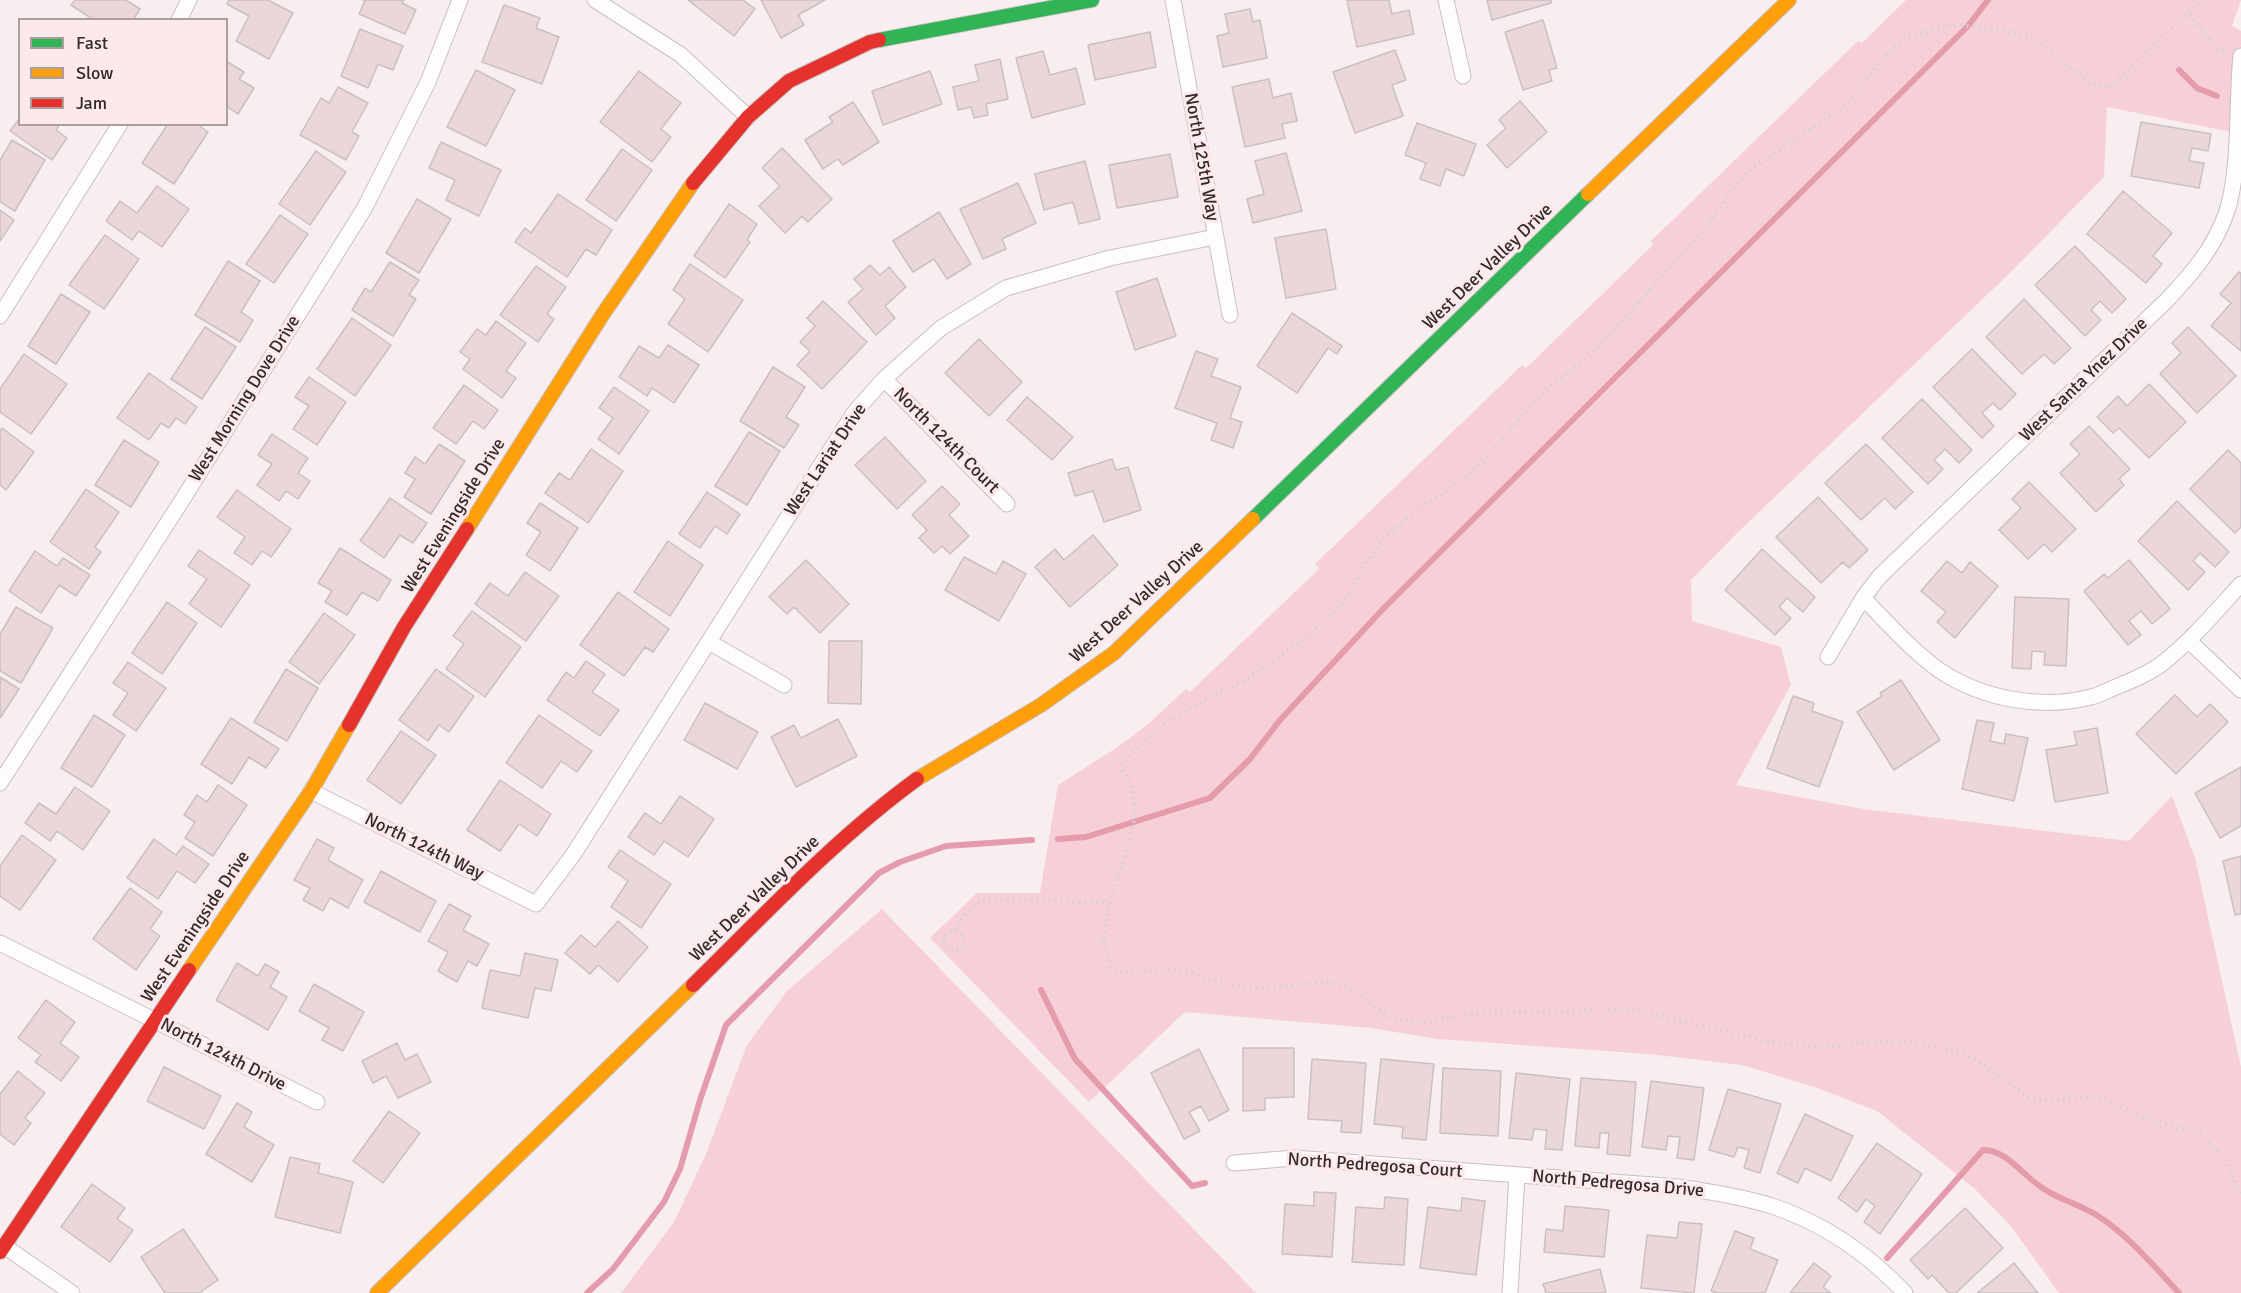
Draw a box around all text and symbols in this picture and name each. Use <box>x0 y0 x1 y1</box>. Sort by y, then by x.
legend <box>18 18 228 126</box>
text: Fast <box>76 32 108 54</box>
text: Slow <box>76 62 113 84</box>
street label: North 125th Way <box>1179 91 1223 223</box>
text: Jam <box>76 92 107 114</box>
street label: West Deer Valley Drive <box>1419 199 1557 335</box>
street label: West Morning Dove Drive <box>185 312 305 486</box>
street label: West Santa Ynez Drive <box>2016 313 2152 447</box>
street label: North 124th Court <box>888 383 1004 499</box>
street label: West Lariat Drive <box>780 400 872 520</box>
street label: West Eveningside Drive <box>398 435 510 597</box>
street label: West Deer Valley Drive <box>1066 536 1208 668</box>
street label: North 124th Way <box>361 809 487 885</box>
street label: West Deer Valley Drive <box>686 831 824 967</box>
street label: West Eveningside Drive <box>137 847 255 1007</box>
street label: North 124th Drive <box>157 1014 289 1096</box>
street label: North Pedregosa Court <box>1287 1149 1463 1183</box>
street label: North Pedregosa Drive <box>1531 1166 1705 1202</box>

